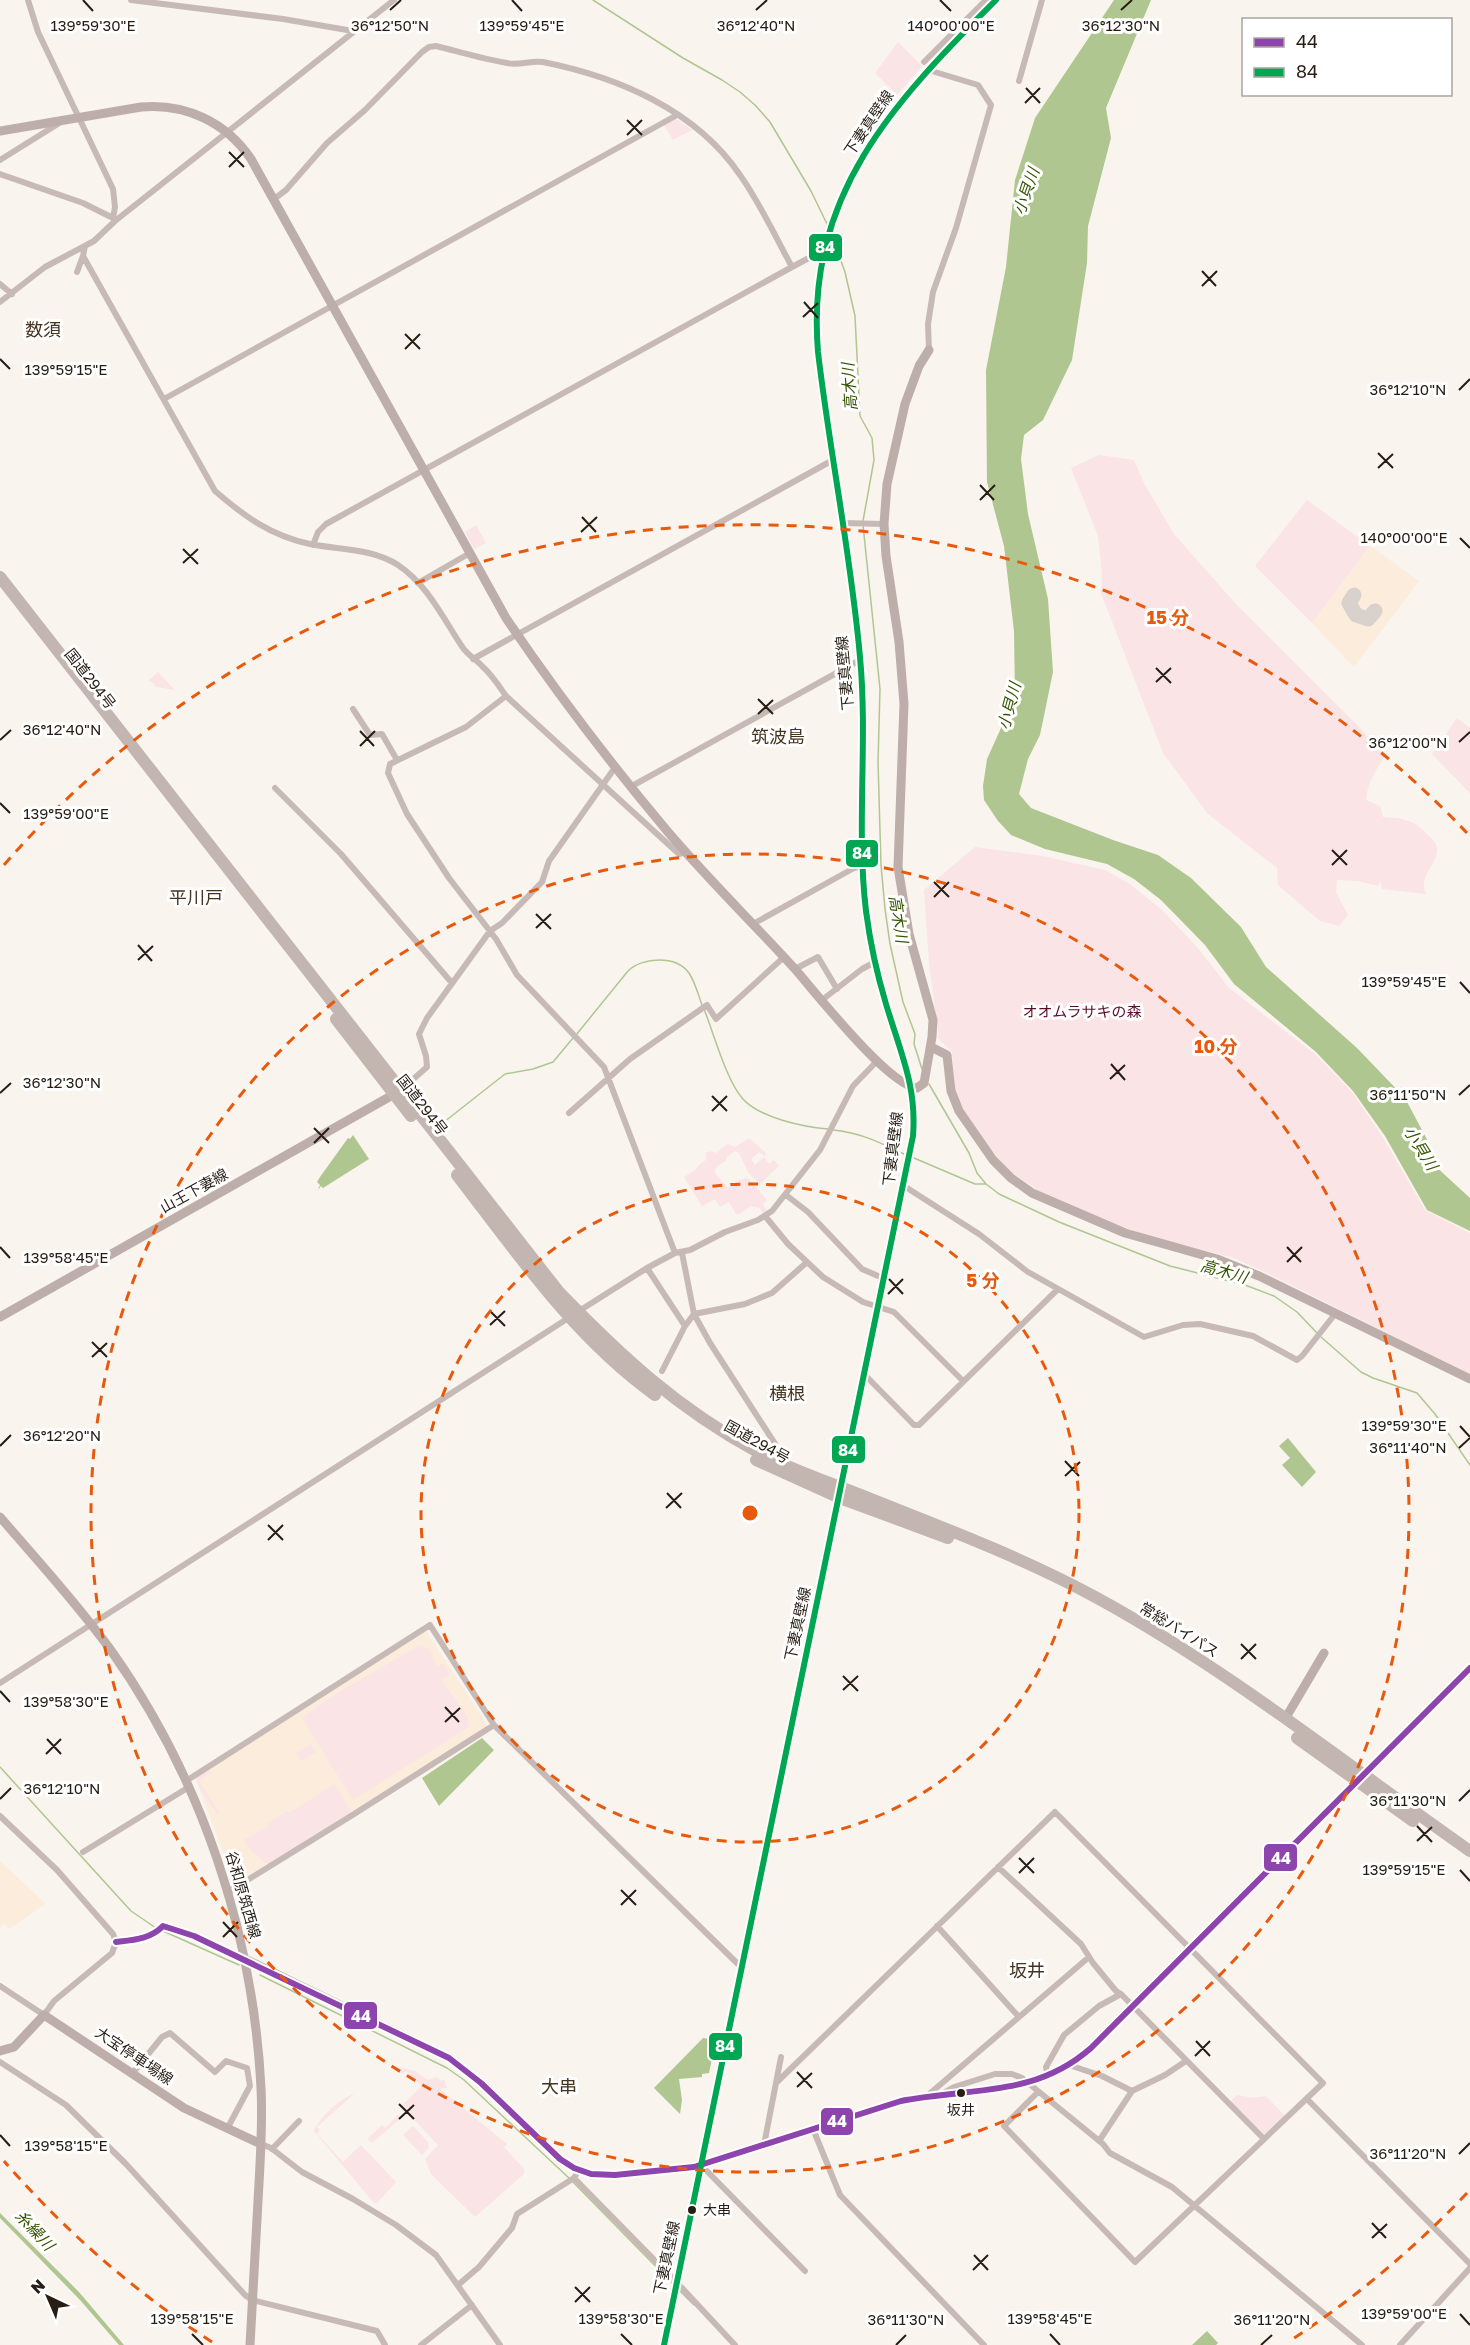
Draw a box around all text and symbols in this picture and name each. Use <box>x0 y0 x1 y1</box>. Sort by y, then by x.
text: 139°59'30"E <box>50 16 136 34</box>
text: 36°12'50"N <box>351 16 429 34</box>
text: 139°59'45"E <box>480 16 564 34</box>
text: 36°12'40"N <box>717 16 795 34</box>
text: 140°00'00"E <box>907 16 995 34</box>
text: 36°12'30"N <box>1082 16 1160 34</box>
legend <box>1242 18 1452 96</box>
text: 44 <box>1296 30 1318 52</box>
text: 84 <box>1296 60 1318 82</box>
street label: 下妻真壁線 <box>840 86 897 159</box>
water label: 小貝川 <box>1009 163 1044 217</box>
line badge: 84 <box>808 233 843 262</box>
text: 84 <box>815 237 835 257</box>
district label: 数須 <box>25 318 61 340</box>
text: 139°59'15"E <box>24 360 108 378</box>
water label: 高木川 <box>837 360 861 412</box>
text: 36°12'10"N <box>1370 380 1446 398</box>
text: 140°00'00"E <box>1360 528 1448 546</box>
text: 15 分 <box>1147 606 1189 628</box>
street label: 下妻真壁線 <box>832 635 856 711</box>
street label: 国道294号 <box>62 644 120 712</box>
water label: 小貝川 <box>993 678 1025 732</box>
text: 36°12'40"N <box>23 720 101 738</box>
district label: 筑波島 <box>751 725 805 747</box>
text: 36°12'00"N <box>1369 733 1447 751</box>
text: 139°59'00"E <box>23 804 109 822</box>
line badge: 84 <box>845 839 879 868</box>
text: 84 <box>852 843 872 863</box>
district label: 平川戸 <box>169 886 223 908</box>
water label: 高木川 <box>885 894 913 946</box>
text: 139°59'45"E <box>1362 972 1446 990</box>
park label: オオムラサキの森 <box>1023 1002 1141 1020</box>
text: 10 分 <box>1194 1035 1238 1057</box>
street label: 国道294号 <box>394 1070 452 1138</box>
text: 36°12'30"N <box>23 1073 101 1091</box>
text: 36°11'50"N <box>1370 1085 1446 1103</box>
street label: 下妻真壁線 <box>879 1111 906 1187</box>
water label: 小貝川 <box>1400 1122 1443 1175</box>
street label: 山王下妻線 <box>156 1164 231 1216</box>
text: 139°58'45"E <box>24 1248 108 1266</box>
water label: 高木川 <box>1198 1255 1252 1288</box>
text: 5 分 <box>966 1269 1000 1291</box>
district label: 横根 <box>769 1382 805 1404</box>
street label: 国道294号 <box>722 1416 793 1466</box>
text: 139°59'30"E <box>1361 1416 1447 1434</box>
text: 36°12'20"N <box>23 1426 101 1444</box>
line badge: 84 <box>831 1435 866 1464</box>
text: 36°11'40"N <box>1369 1438 1447 1456</box>
text: 84 <box>838 1440 858 1460</box>
centre of rings <box>740 1503 760 1523</box>
street label: 下妻真壁線 <box>780 1585 814 1662</box>
street label: 常総バイパス <box>1137 1598 1222 1661</box>
text: 139°58'30"E <box>23 1692 109 1710</box>
text: 36°12'10"N <box>24 1779 100 1797</box>
text: 36°11'30"N <box>1370 1791 1446 1809</box>
line badge: 44 <box>1263 1843 1298 1872</box>
text: 44 <box>1271 1848 1291 1868</box>
street label: 谷和原筑西線 <box>223 1849 265 1940</box>
text: 139°59'15"E <box>1362 1860 1446 1878</box>
district label: 坂井 <box>1009 1959 1045 1981</box>
line badge: 44 <box>343 2001 378 2030</box>
text: 44 <box>351 2006 371 2026</box>
street label: 大宝停車場線 <box>92 2023 177 2088</box>
line badge: 84 <box>708 2032 743 2061</box>
text: 84 <box>715 2036 735 2056</box>
district label: 大串 <box>541 2075 577 2097</box>
marker: 坂井 <box>955 2087 967 2099</box>
place label: 坂井 <box>947 2101 975 2118</box>
line badge: 44 <box>820 2107 854 2136</box>
text: 44 <box>827 2111 847 2131</box>
text: 139°58'15"E <box>24 2136 108 2154</box>
text: 36°11'20"N <box>1370 2144 1446 2162</box>
place label: 大串 <box>703 2201 731 2218</box>
marker: 大串 <box>686 2204 698 2216</box>
water label: 糸繰川 <box>11 2206 60 2256</box>
street label: 下妻真壁線 <box>649 2219 683 2296</box>
north arrow <box>18 2267 78 2327</box>
text: N <box>26 2275 49 2298</box>
text: 139°59'00"E <box>1361 2304 1447 2322</box>
text: 139°58'15"E <box>150 2309 234 2327</box>
text: 139°58'30"E <box>578 2309 664 2327</box>
text: 139°58'45"E <box>1008 2309 1092 2327</box>
text: 36°11'30"N <box>868 2310 944 2328</box>
text: 36°11'20"N <box>1234 2310 1310 2328</box>

